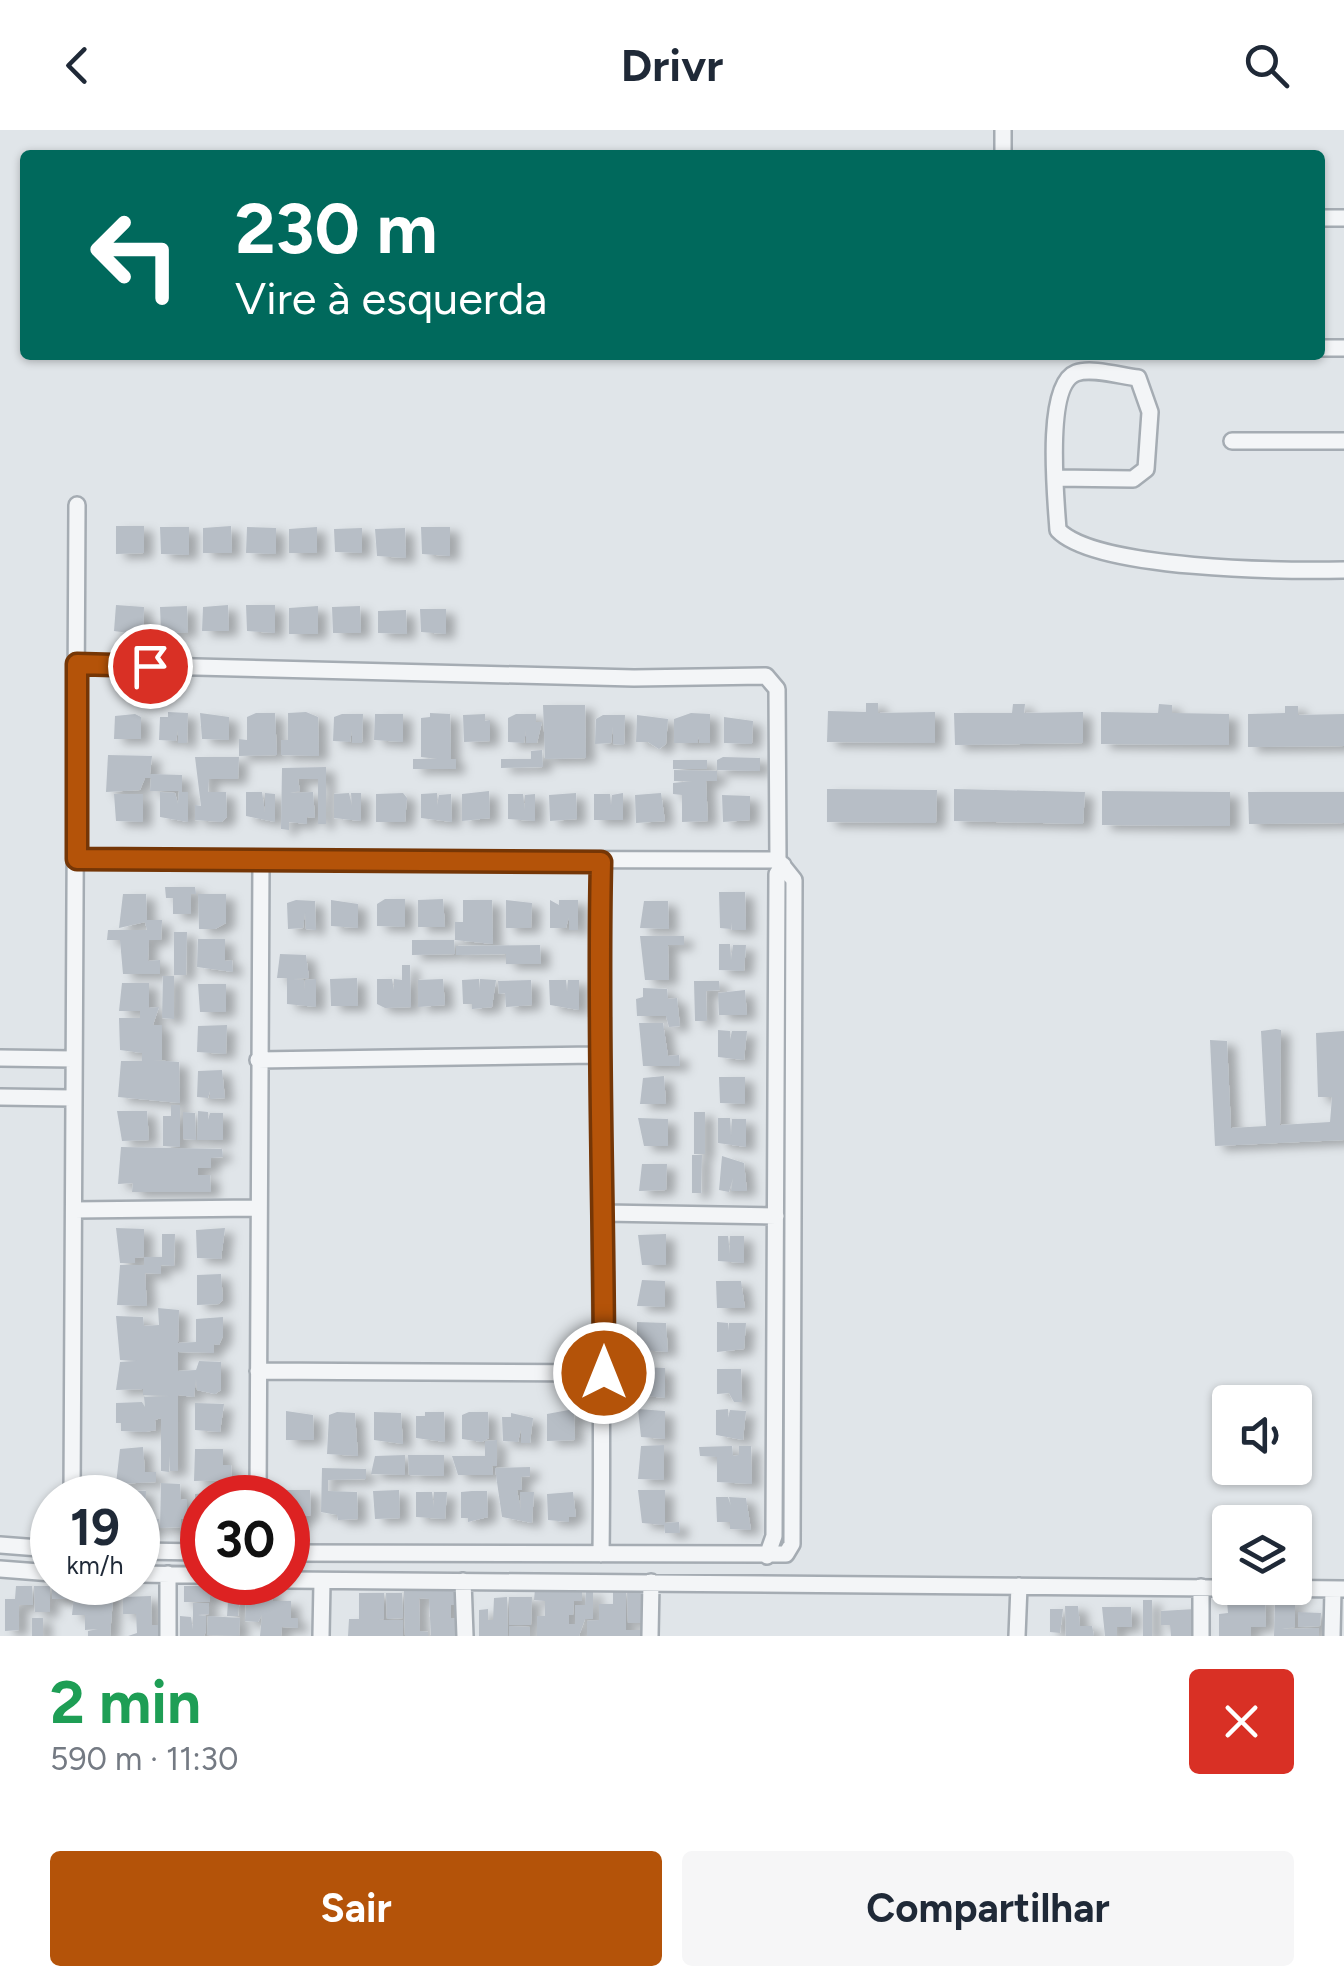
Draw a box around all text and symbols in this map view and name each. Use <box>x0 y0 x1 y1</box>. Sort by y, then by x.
icon: back <box>50 38 105 93</box>
text: Drivr <box>621 38 723 92</box>
icon: search <box>1239 38 1294 93</box>
text: 230 m <box>235 186 438 271</box>
icon: left <box>70 190 200 320</box>
text: Vire à esquerda <box>235 271 547 325</box>
pin <box>108 624 193 709</box>
icon: arrive <box>123 639 178 694</box>
position arrow <box>552 1321 656 1425</box>
map controls <box>1212 1385 1312 1605</box>
button: sound <box>1212 1385 1312 1485</box>
speed limit sign: 30 <box>180 1475 310 1605</box>
text: 19 <box>70 1497 120 1558</box>
button: layers <box>1212 1505 1312 1605</box>
text: km/h <box>66 1550 124 1580</box>
text: 2 min <box>50 1666 201 1738</box>
button: close <box>1189 1669 1294 1774</box>
text: 590 m · 11:30 <box>50 1740 239 1778</box>
button: Sair <box>50 1851 662 1966</box>
button: Compartilhar <box>682 1851 1294 1966</box>

